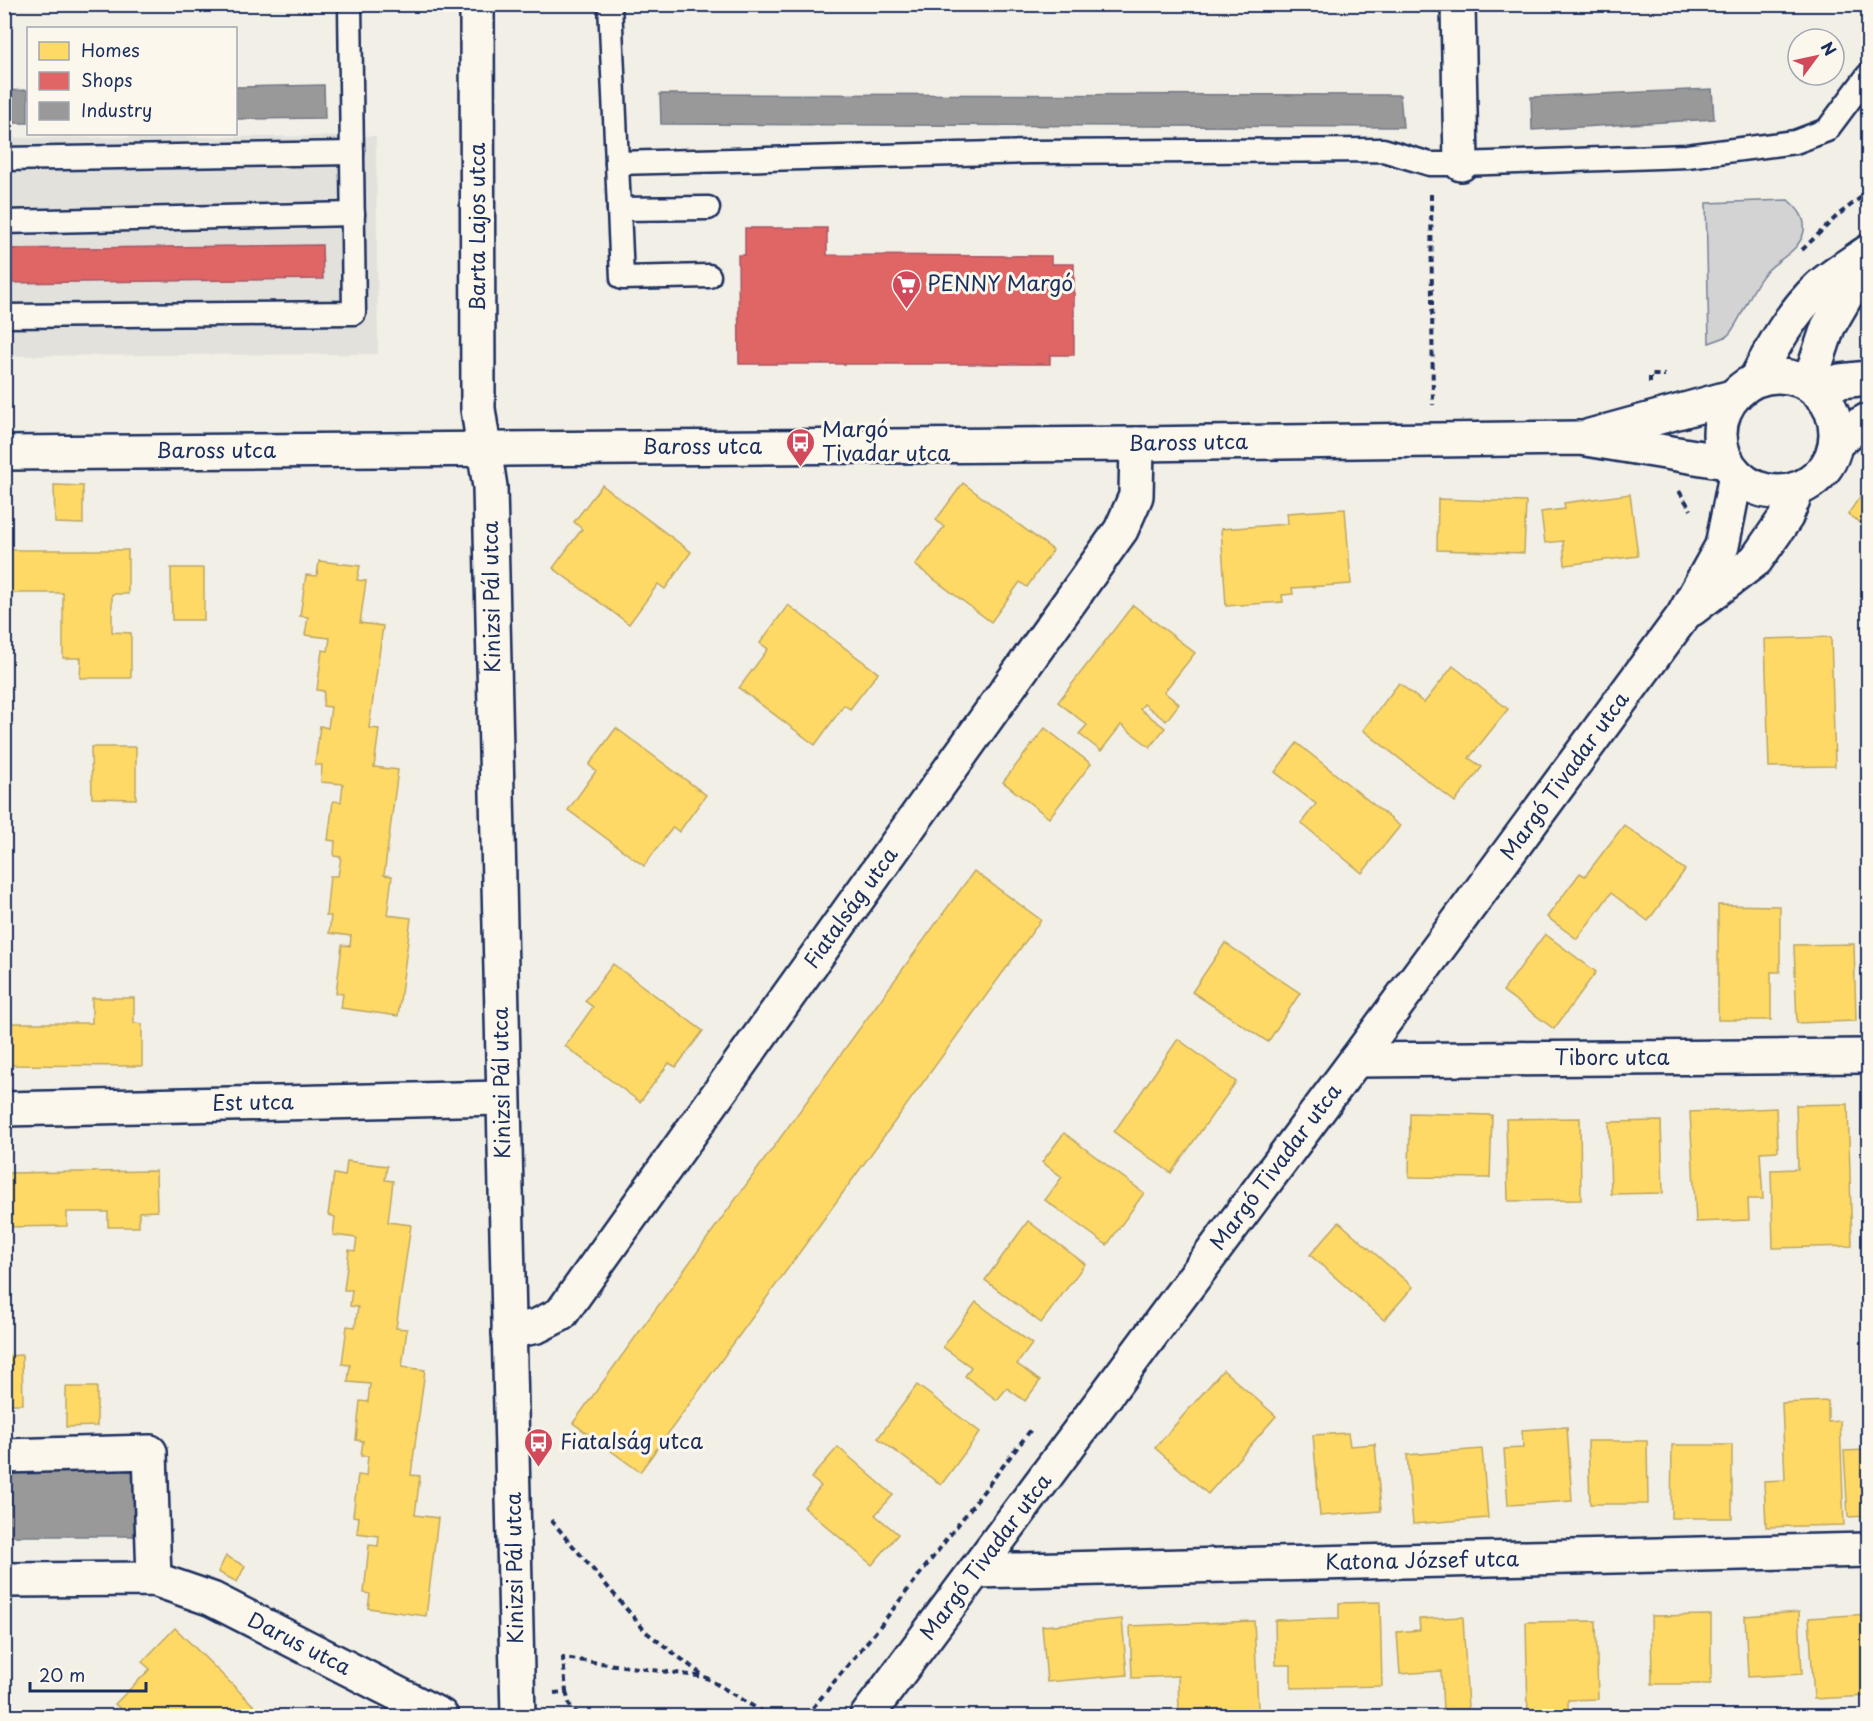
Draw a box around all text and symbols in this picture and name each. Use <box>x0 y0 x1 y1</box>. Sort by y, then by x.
legend <box>27 27 237 135</box>
north arrow <box>1786 27 1846 87</box>
text: Homes <box>81 36 139 63</box>
text: N <box>1816 36 1843 60</box>
text: Shops <box>81 66 132 93</box>
text: Industry <box>81 96 152 123</box>
street label: Barta Lajos utca <box>460 143 492 311</box>
place label: PENNY Margó <box>927 266 1073 298</box>
supermarket icon: PENNY Margó <box>890 268 922 310</box>
place label: Margó Tivadar utca <box>822 412 950 468</box>
street label: Baross utca <box>1128 424 1248 458</box>
bus stop icon: Margó Tivadar utca <box>785 426 817 468</box>
street label: Baross utca <box>642 429 762 461</box>
street label: Baross utca <box>156 433 276 465</box>
street label: Kinizsi Pál utca <box>473 521 507 673</box>
street label: Margó Tivadar utca <box>1491 683 1636 866</box>
street label: Fiatalság utca <box>794 840 904 974</box>
street label: Kinizsi Pál utca <box>483 1007 517 1159</box>
street label: Tiborc utca <box>1554 1040 1670 1072</box>
street label: Margó Tivadar utca <box>1201 1075 1348 1256</box>
street label: Est utca <box>212 1084 294 1118</box>
place label: Fiatalság utca <box>560 1424 703 1456</box>
bus stop icon: Fiatalság utca <box>523 1426 555 1468</box>
street label: Margó Tivadar utca <box>911 1465 1058 1646</box>
street label: Kinizsi Pál utca <box>496 1492 530 1644</box>
street label: Katona József utca <box>1325 1541 1519 1577</box>
street label: Darus utca <box>243 1602 357 1682</box>
scale bar <box>30 1655 146 1693</box>
text: 20 m <box>39 1661 85 1688</box>

